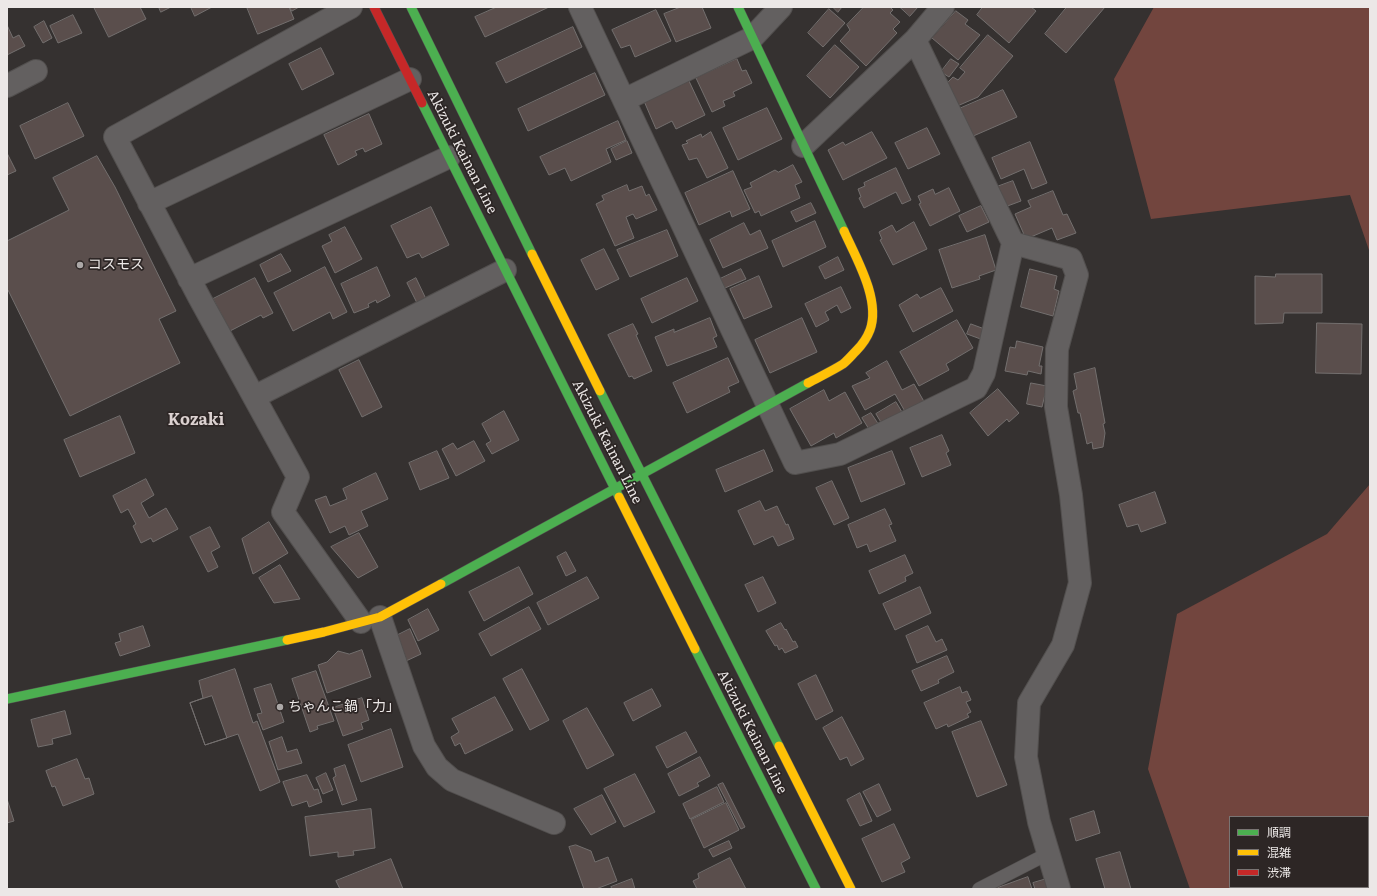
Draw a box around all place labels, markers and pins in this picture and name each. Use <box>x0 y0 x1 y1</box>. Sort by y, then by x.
place label: コスモス <box>88 257 144 273</box>
marker: コスモス <box>75 260 85 270</box>
place label: ちゃんこ鍋「力」 <box>288 699 400 715</box>
marker: ちゃんこ鍋「力」 <box>275 702 285 712</box>

